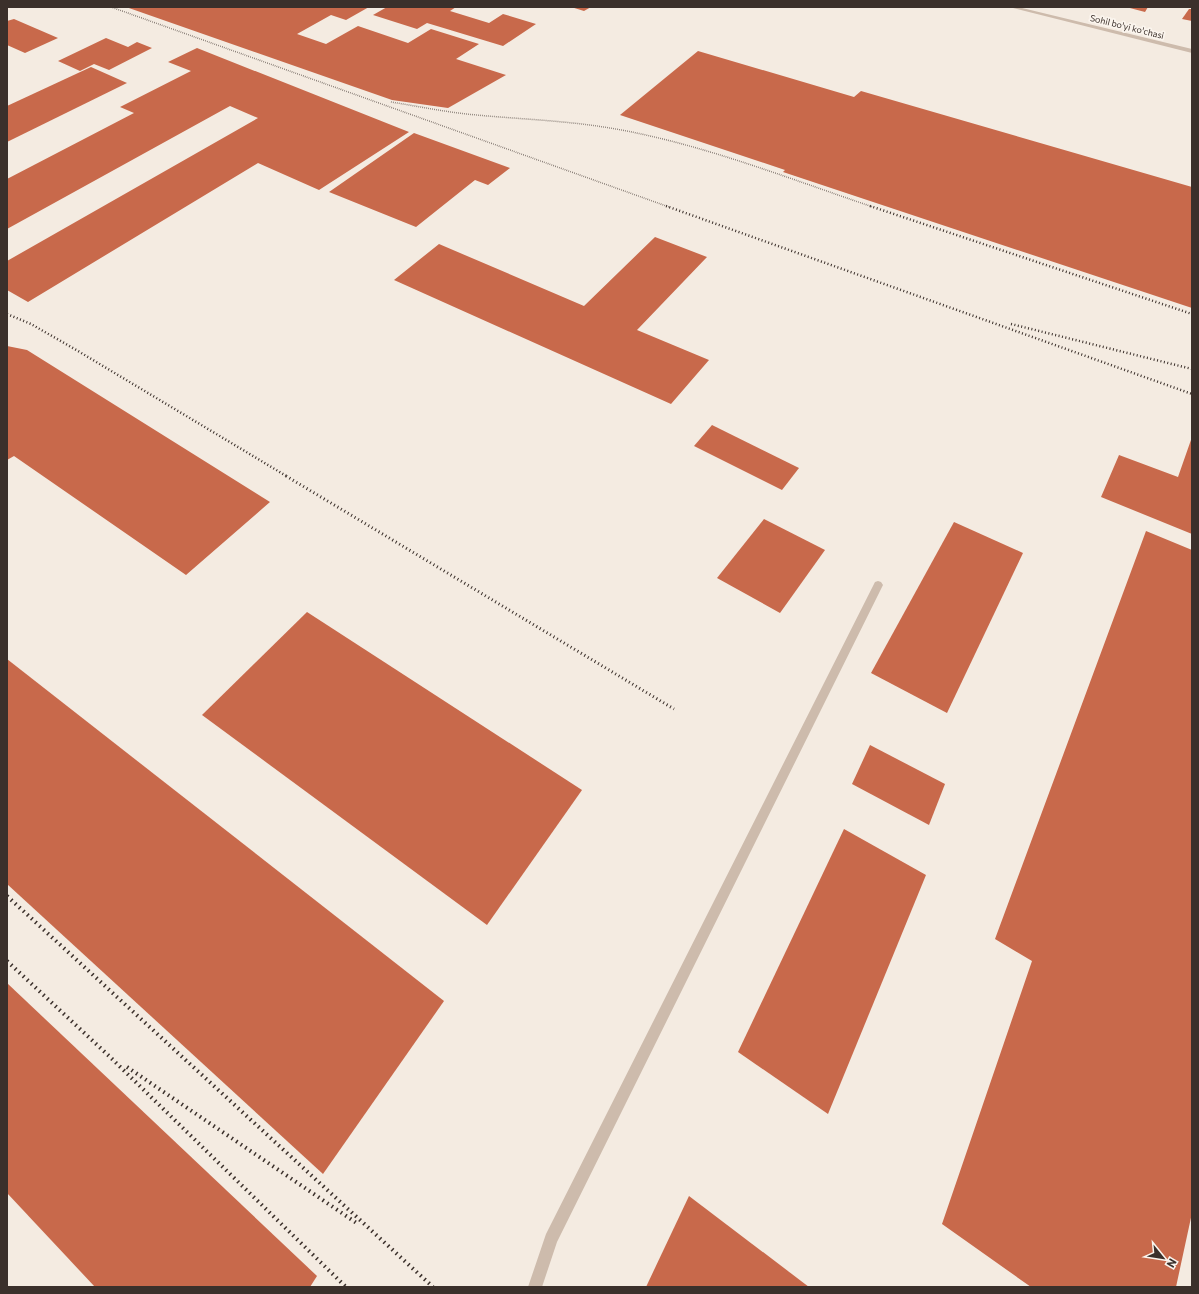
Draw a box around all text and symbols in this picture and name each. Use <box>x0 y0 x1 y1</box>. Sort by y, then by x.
street label: Sohil bo'yi ko'chasi <box>1089 12 1165 41</box>
north arrow <box>1143 1238 1183 1278</box>
text: N <box>1164 1256 1180 1270</box>

